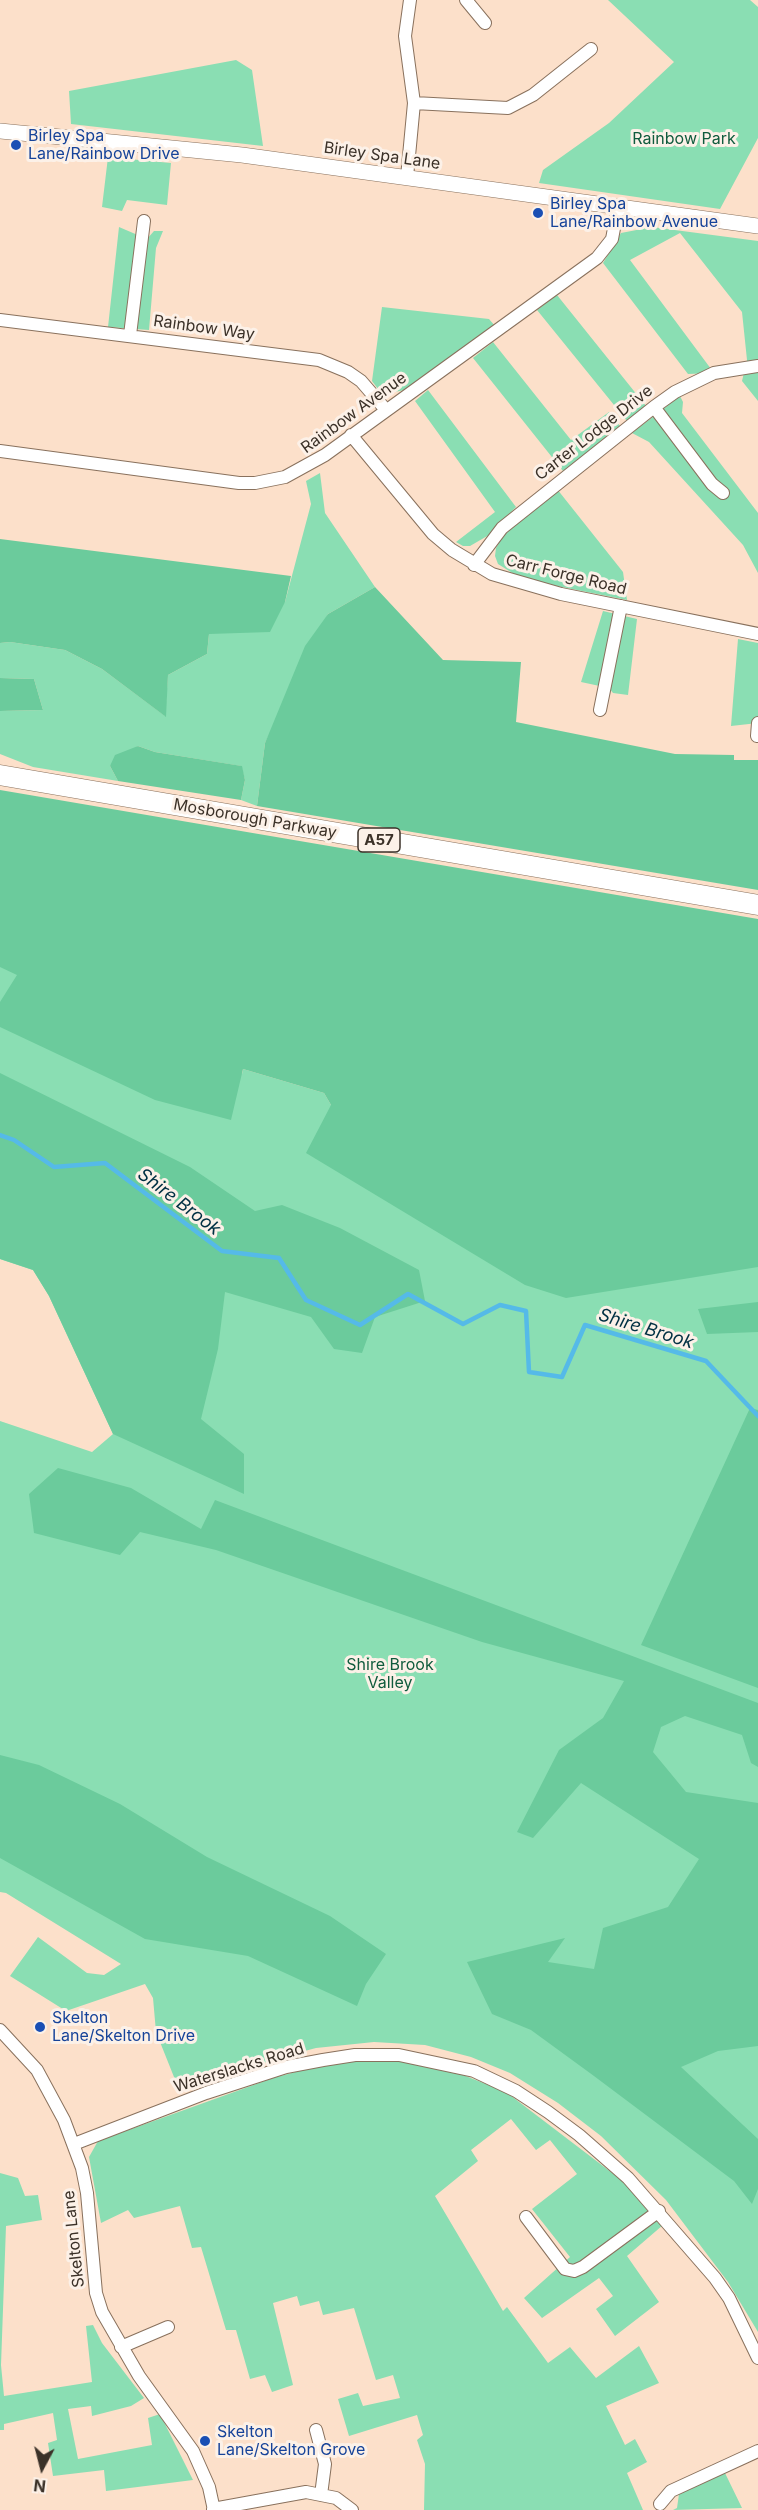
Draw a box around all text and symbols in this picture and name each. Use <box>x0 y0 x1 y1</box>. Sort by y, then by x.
place label: Birley Spa Lane/Rainbow Drive <box>28 126 180 164</box>
park label: Rainbow Park <box>632 129 736 149</box>
marker: Birley Spa Lane/Rainbow Drive <box>9 138 23 152</box>
street label: Birley Spa Lane <box>322 138 442 174</box>
place label: Birley Spa Lane/Rainbow Avenue <box>550 194 718 232</box>
marker: Birley Spa Lane/Rainbow Avenue <box>531 206 545 220</box>
street label: Rainbow Way <box>152 311 256 345</box>
street label: Rainbow Avenue <box>298 368 410 458</box>
street label: Carter Lodge Drive <box>531 381 657 485</box>
street label: Carr Forge Road <box>504 551 628 599</box>
street label: Mosborough Parkway <box>172 795 338 843</box>
road number: A57 <box>358 828 400 852</box>
water label: Shire Brook <box>133 1164 225 1240</box>
water label: Shire Brook <box>596 1304 696 1354</box>
park label: Shire Brook Valley <box>346 1655 434 1693</box>
place label: Skelton Lane/Skelton Drive <box>52 2008 195 2046</box>
marker: Skelton Lane/Skelton Drive <box>33 2020 47 2034</box>
street label: Waterslacks Road <box>172 2039 306 2097</box>
street label: Skelton Lane <box>59 2189 89 2289</box>
place label: Skelton Lane/Skelton Grove <box>217 2422 365 2460</box>
marker: Skelton Lane/Skelton Grove <box>198 2434 212 2448</box>
north arrow <box>12 2438 72 2498</box>
text: N <box>33 2475 47 2497</box>

